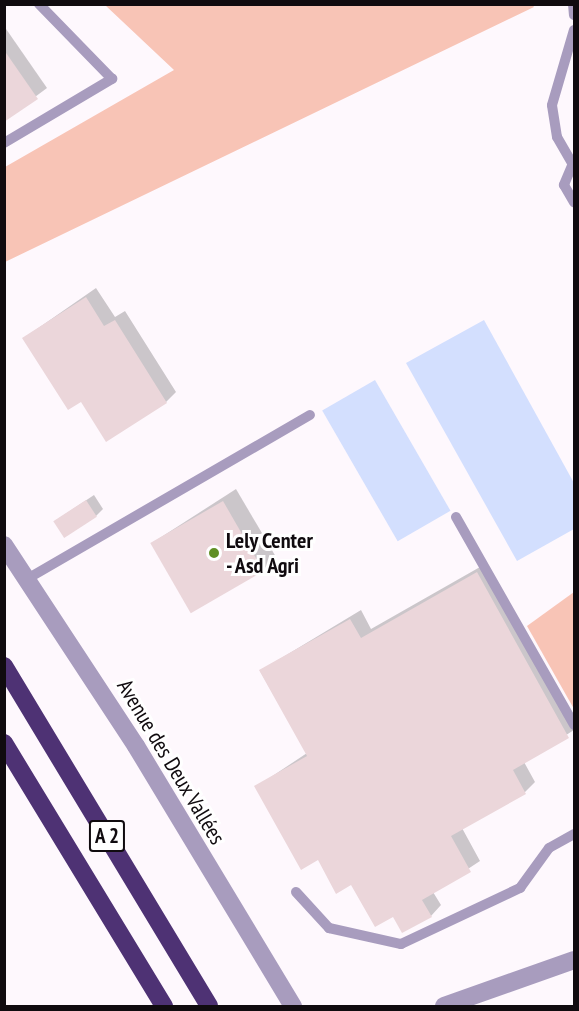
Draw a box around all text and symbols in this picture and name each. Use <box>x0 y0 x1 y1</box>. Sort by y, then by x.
place label: Lely Center - Asd Agri <box>226 527 314 578</box>
marker: Lely Center - Asd Agri <box>207 546 221 560</box>
street label: Avenue des Deux Vallées <box>111 674 231 850</box>
road number: A 2 <box>88 818 126 854</box>

